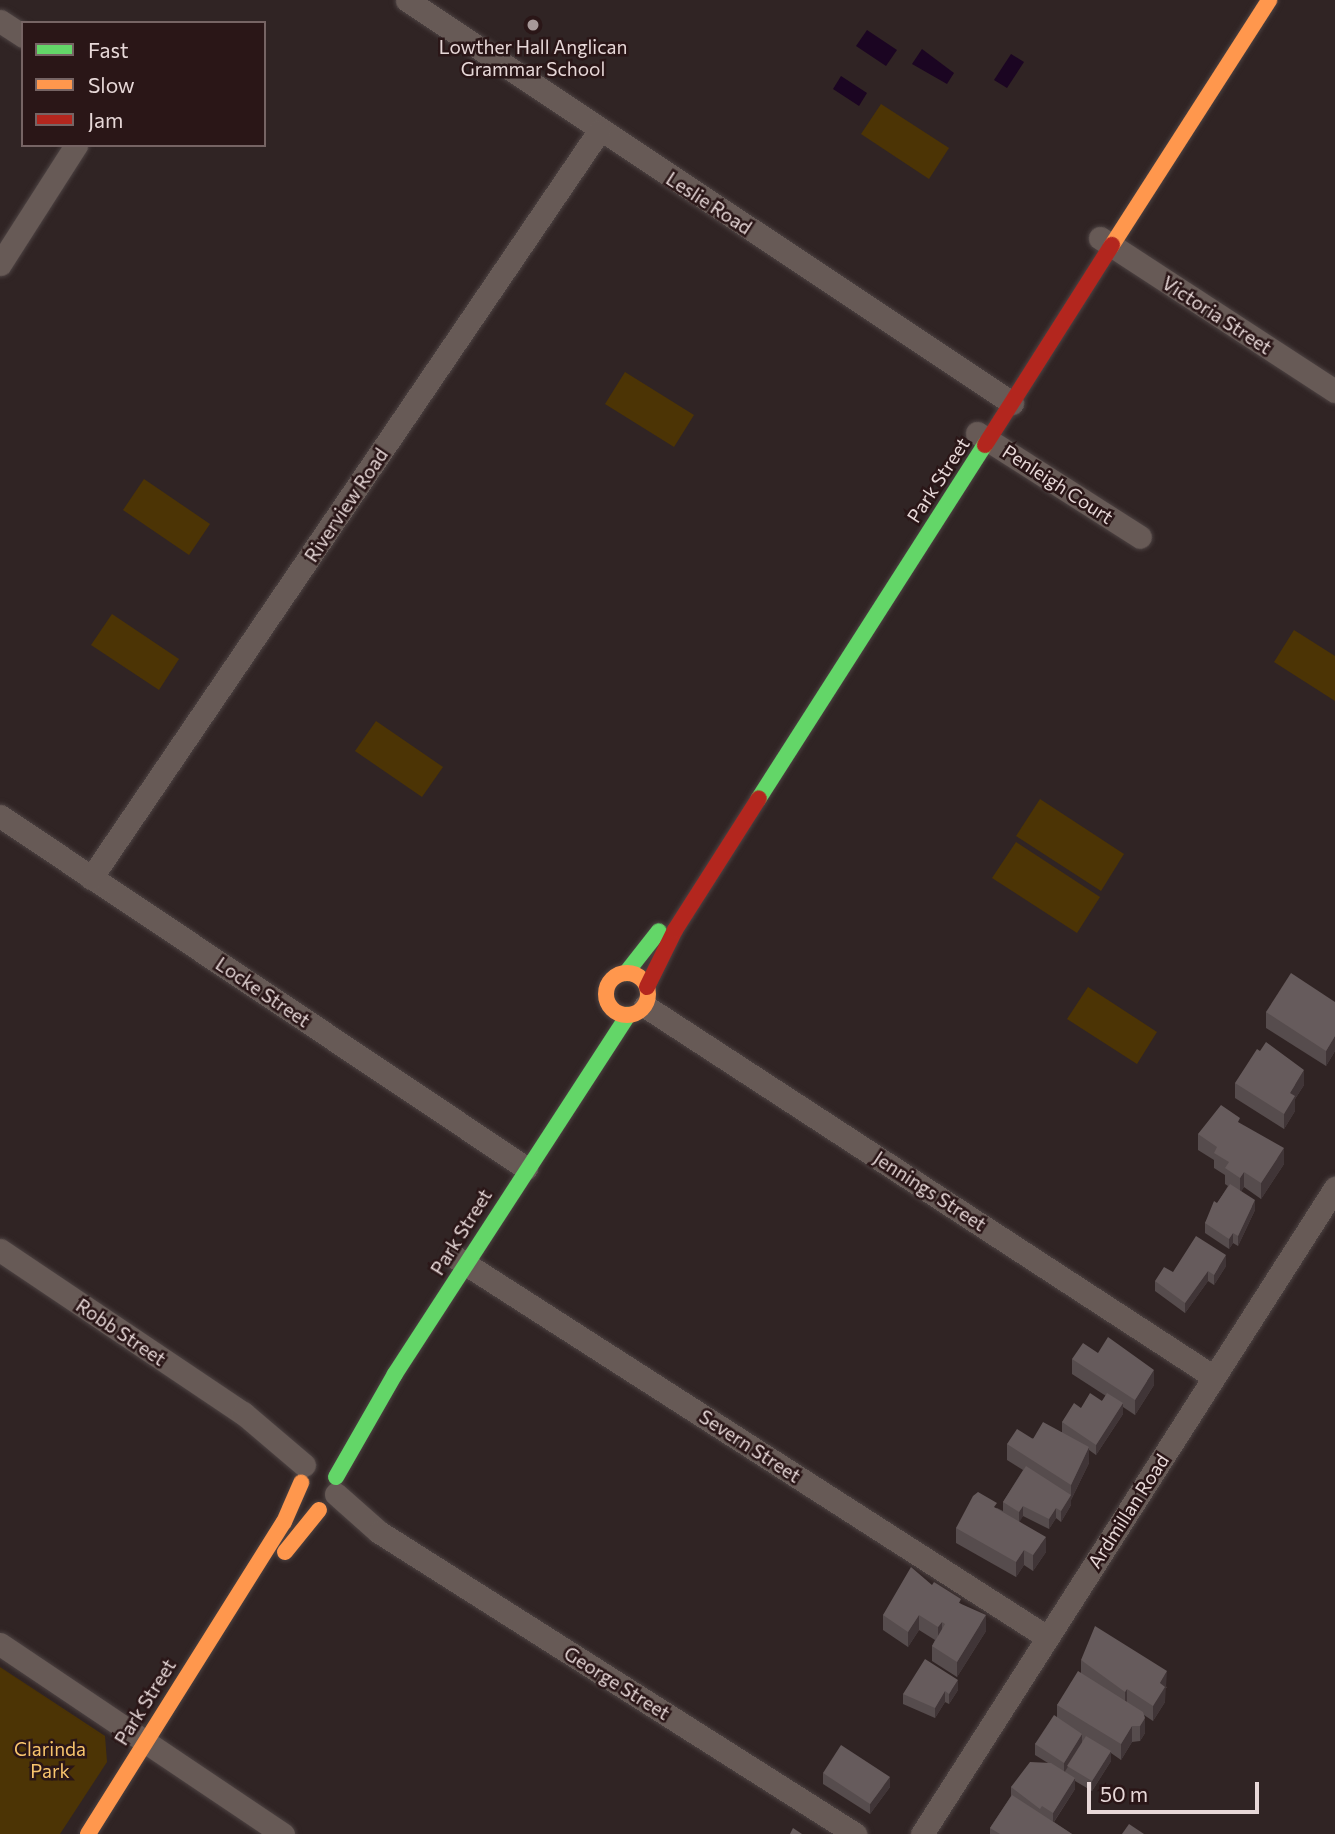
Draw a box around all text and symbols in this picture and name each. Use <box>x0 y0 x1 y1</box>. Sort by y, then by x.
marker: Lowther Hall Anglican Grammar School <box>525 17 541 33</box>
legend <box>21 21 266 147</box>
place label: Lowther Hall Anglican Grammar School <box>439 36 627 80</box>
text: Fast <box>88 37 129 62</box>
text: Slow <box>88 72 135 97</box>
text: Jam <box>88 107 123 132</box>
street label: Leslie Road <box>662 167 756 239</box>
street label: Victoria Street <box>1158 271 1276 359</box>
street label: Park Street <box>902 433 974 527</box>
street label: Penleigh Court <box>998 440 1118 528</box>
street label: Riverview Road <box>300 444 392 566</box>
street label: Locke Street <box>212 952 314 1032</box>
street label: Jennings Street <box>870 1146 990 1236</box>
street label: Park Street <box>426 1185 496 1279</box>
street label: Robb Street <box>72 1294 170 1370</box>
street label: Severn Street <box>695 1405 805 1487</box>
street label: Ardmillan Road <box>1083 1450 1173 1572</box>
street label: George Street <box>560 1641 674 1725</box>
street label: Park Street <box>110 1655 180 1749</box>
park label: Clarinda Park <box>14 1738 86 1782</box>
scale bar <box>1090 1768 1262 1812</box>
text: 50 m <box>1100 1781 1148 1806</box>

